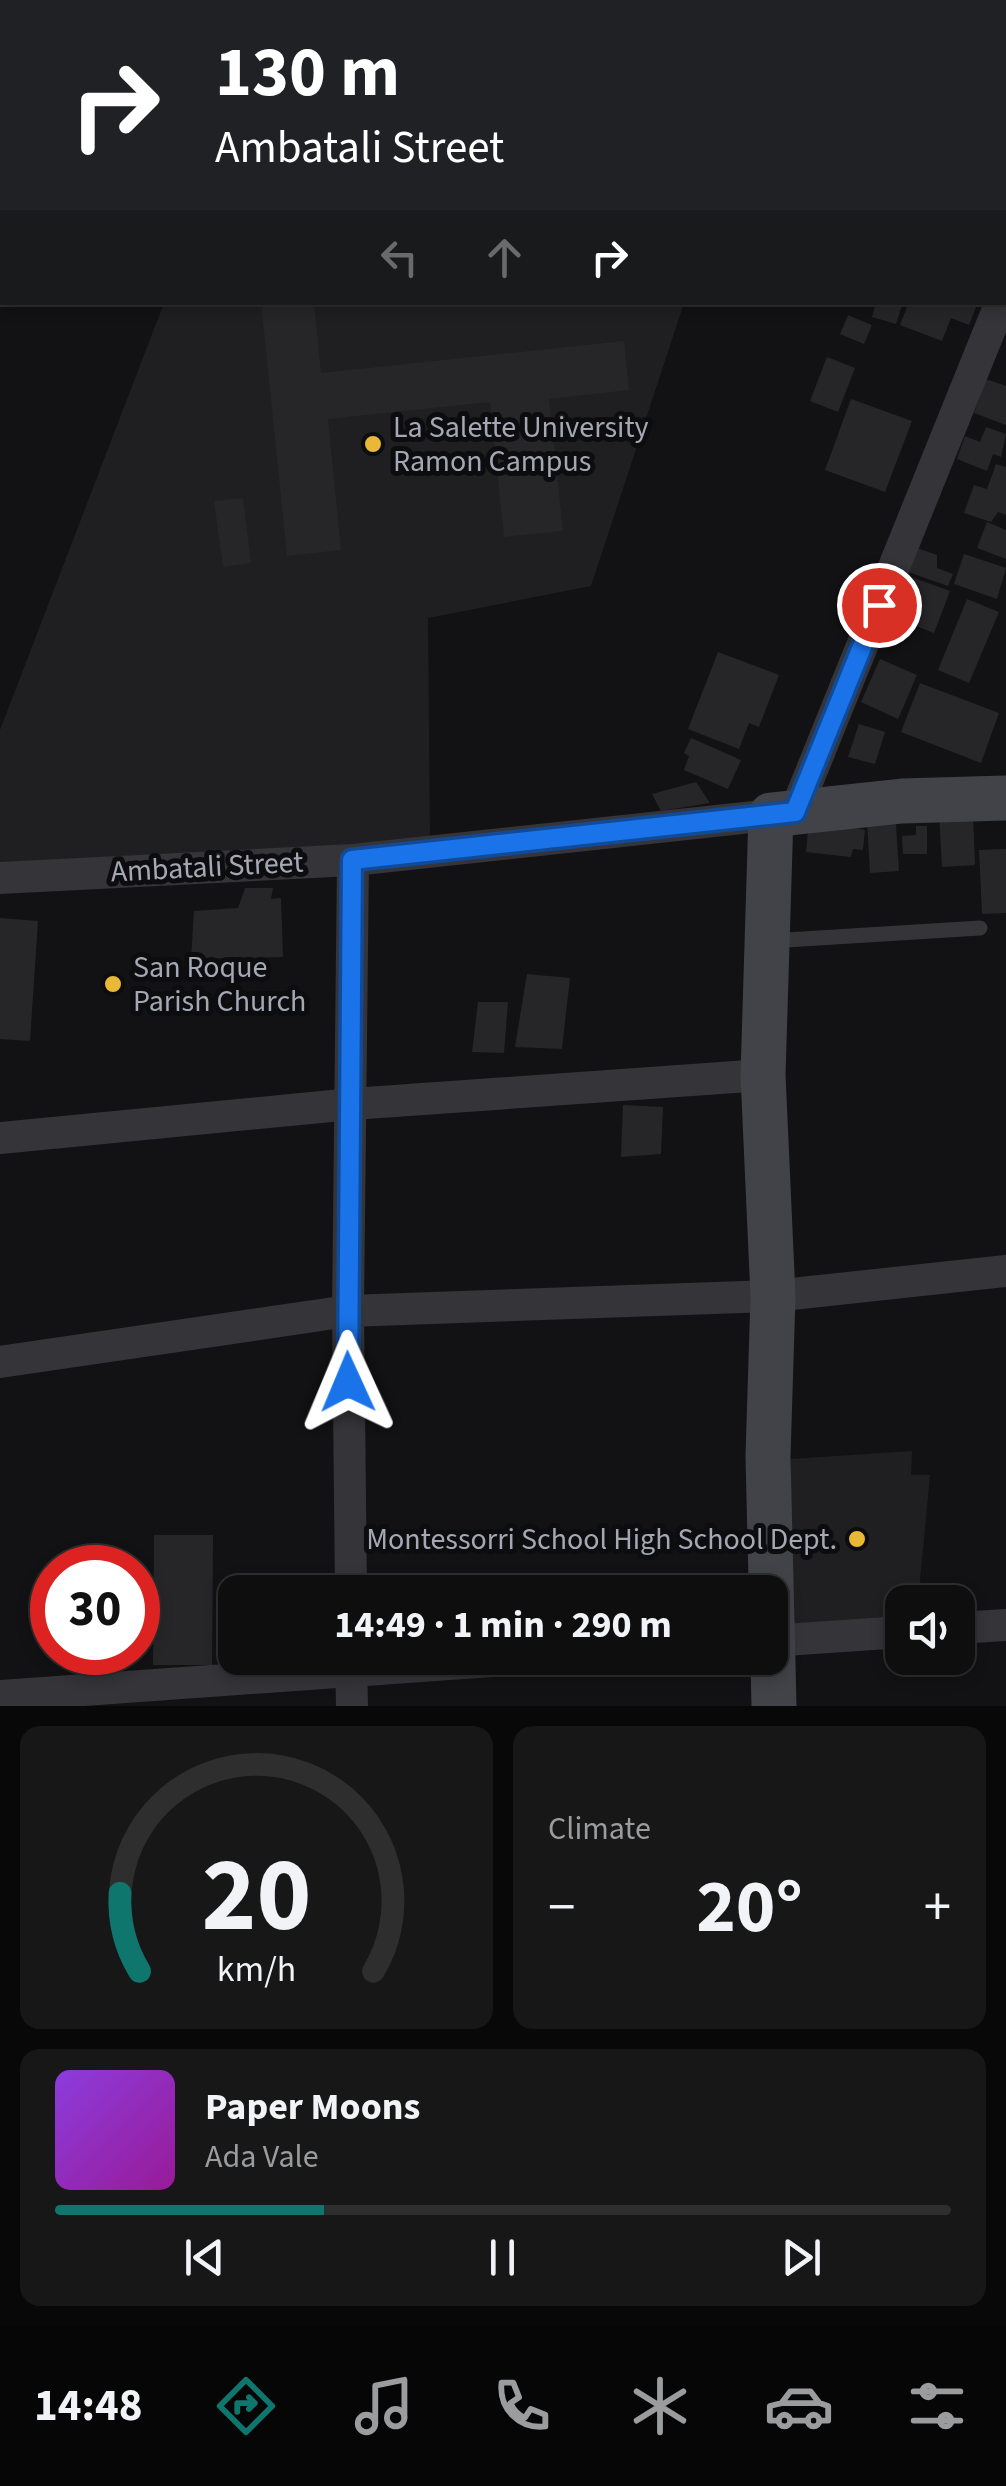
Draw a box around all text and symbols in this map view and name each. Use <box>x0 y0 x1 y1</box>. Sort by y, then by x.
text: 130 m <box>215 23 400 123</box>
icon: right <box>50 40 180 170</box>
text: Ambatali Street <box>215 116 504 180</box>
icon: left <box>372 230 427 285</box>
icon: ahead <box>477 230 532 285</box>
icon: right <box>582 230 637 285</box>
place label: La Salette University Ramon Campus <box>393 406 649 483</box>
marker: La Salette University Ramon Campus <box>362 433 384 455</box>
pin <box>837 563 922 648</box>
icon: arrive <box>852 578 907 633</box>
street label: Ambatali Street <box>110 840 304 894</box>
place label: San Roque Parish Church <box>133 946 306 1023</box>
marker: San Roque Parish Church <box>102 973 124 995</box>
position arrow <box>296 1330 400 1434</box>
place label: Montessorri School High School Dept. <box>366 1518 837 1561</box>
marker: Montessorri School High School Dept. <box>846 1528 868 1550</box>
speed limit sign: 30 <box>30 1545 160 1675</box>
map controls <box>885 1585 975 1675</box>
button: sound <box>885 1585 975 1675</box>
text: 14:49 · 1 min · 290 m <box>334 1598 672 1652</box>
text: Climate <box>548 1806 651 1852</box>
text: 20 <box>202 1823 311 1971</box>
text: 20° <box>696 1854 803 1961</box>
text: − <box>548 1869 575 1947</box>
text: + <box>924 1869 951 1947</box>
text: km/h <box>217 1944 296 1995</box>
text: Paper Moons <box>205 2080 420 2134</box>
text: Ada Vale <box>205 2134 319 2180</box>
icon: previous <box>177 2230 232 2285</box>
icon: pause <box>475 2230 530 2285</box>
icon: next <box>774 2230 829 2285</box>
icon: directions <box>211 2371 281 2441</box>
icon: music <box>349 2371 419 2441</box>
icon: phone <box>487 2371 557 2441</box>
icon: climate <box>625 2371 695 2441</box>
icon: car <box>764 2371 834 2441</box>
icon: filters <box>902 2371 972 2441</box>
text: 14:48 <box>34 2374 143 2438</box>

